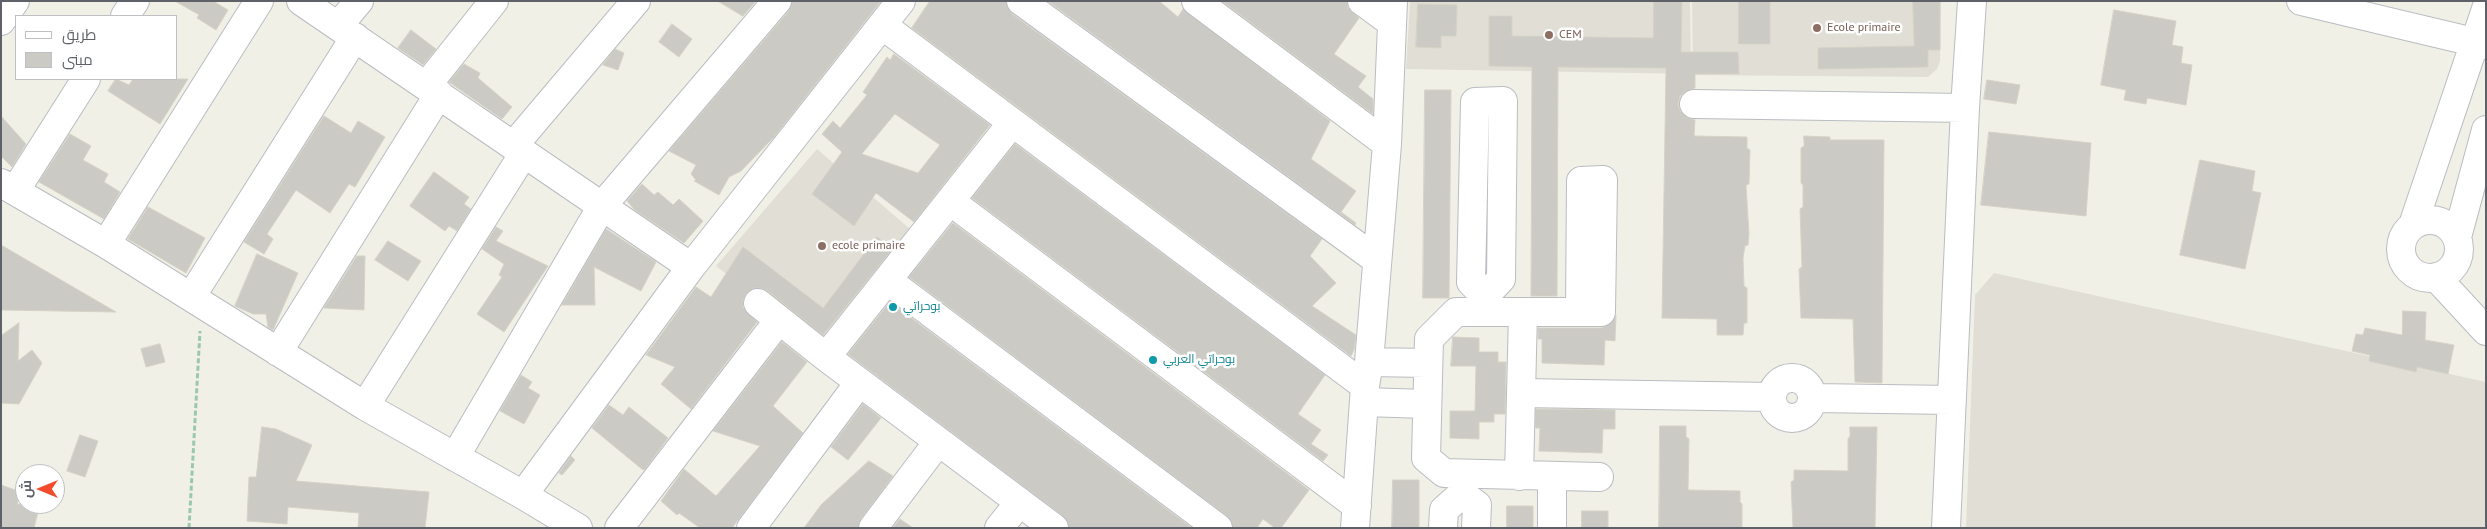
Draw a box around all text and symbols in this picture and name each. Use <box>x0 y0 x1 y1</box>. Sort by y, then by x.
legend <box>15 15 178 80</box>
place label: Ecole primaire <box>1827 21 1901 35</box>
marker: Ecole primaire <box>1811 22 1823 34</box>
text: طريق <box>62 25 96 44</box>
place label: CEM <box>1559 28 1582 42</box>
marker: CEM <box>1543 29 1555 41</box>
text: مبنى <box>62 50 93 69</box>
place label: ecole primaire <box>832 239 905 253</box>
marker: ecole primaire <box>816 240 828 252</box>
place label: بوحراتي <box>903 300 940 314</box>
marker: بوحراتي <box>887 301 899 313</box>
place label: بوحراتي العربي <box>1163 353 1235 367</box>
marker: بوحراتي العربي <box>1147 354 1159 366</box>
north arrow <box>15 464 65 514</box>
text: ش <box>17 480 35 498</box>

